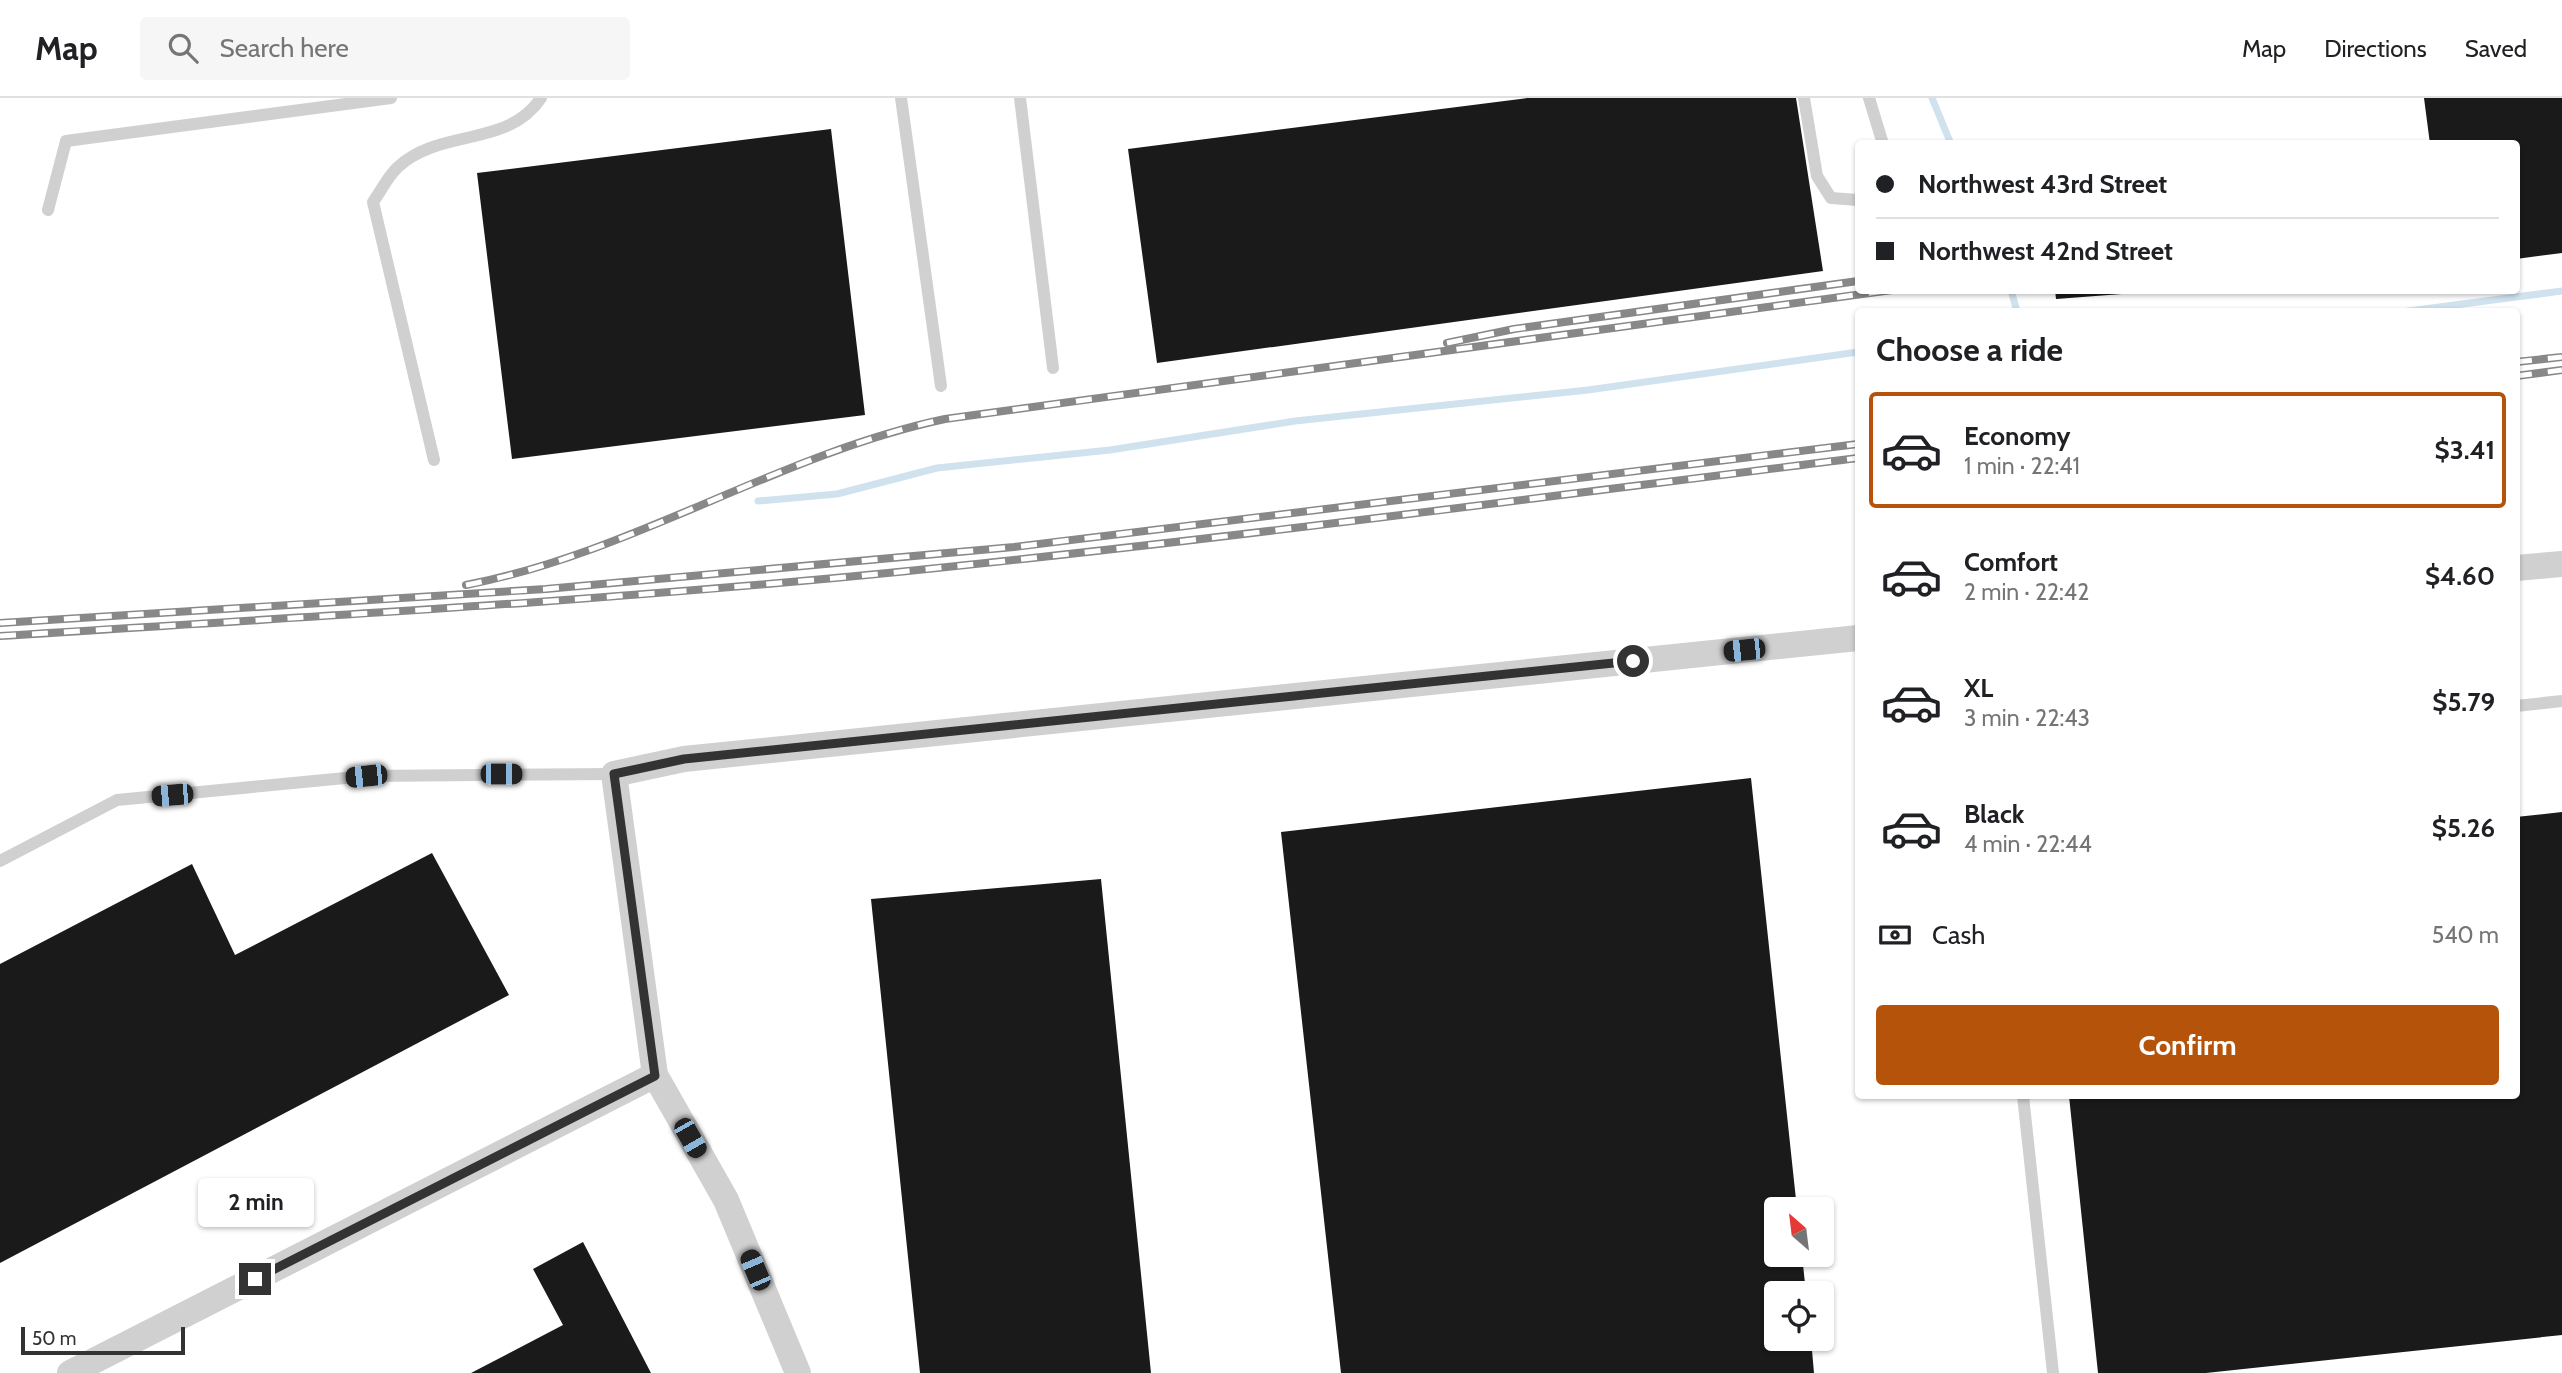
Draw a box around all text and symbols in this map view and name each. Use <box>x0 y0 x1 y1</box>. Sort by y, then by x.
search box <box>140 17 630 80</box>
text: Map <box>35 28 98 68</box>
icon: search <box>164 29 202 67</box>
text: Search here <box>220 32 349 64</box>
text: Map <box>2242 34 2286 63</box>
text: Directions <box>2324 34 2427 63</box>
text: Saved <box>2465 34 2527 63</box>
text: Northwest 43rd Street <box>1918 168 2167 200</box>
text: Northwest 42nd Street <box>1918 235 2173 267</box>
text: Choose a ride <box>1876 330 2063 369</box>
icon: car <box>1880 419 1943 482</box>
text: Economy <box>1964 420 2070 452</box>
text: $3.41 <box>2435 434 2495 466</box>
text: 1 min · 22:41 <box>1964 452 2080 480</box>
icon: car <box>1880 545 1943 608</box>
text: Comfort <box>1964 546 2058 578</box>
text: $4.60 <box>2425 560 2495 592</box>
text: 2 min · 22:42 <box>1964 578 2089 606</box>
car <box>1723 637 1766 663</box>
route start <box>1617 645 1649 677</box>
icon: car <box>1880 671 1943 734</box>
text: XL <box>1964 672 1993 704</box>
text: $5.79 <box>2432 686 2495 718</box>
text: 3 min · 22:43 <box>1964 704 2090 732</box>
car <box>345 763 388 789</box>
car <box>481 764 523 785</box>
car <box>151 783 194 807</box>
icon: car <box>1880 797 1943 860</box>
text: Black <box>1964 798 2024 830</box>
text: $5.26 <box>2432 812 2495 844</box>
text: 4 min · 22:44 <box>1964 830 2092 858</box>
icon: cash <box>1876 916 1914 954</box>
text: Cash <box>1932 919 1985 951</box>
text: 540 m <box>2432 921 2499 949</box>
button: Confirm <box>1876 1005 2499 1085</box>
car <box>671 1115 710 1161</box>
callout: 2 min <box>197 1178 313 1226</box>
text: 2 min <box>228 1188 284 1216</box>
north arrow <box>1764 1197 1834 1267</box>
map controls <box>1764 1197 1834 1351</box>
car <box>738 1247 773 1293</box>
route end <box>239 1263 271 1295</box>
button: locate <box>1764 1281 1834 1351</box>
scale bar <box>21 1324 186 1356</box>
text: 50 m <box>32 1327 76 1350</box>

